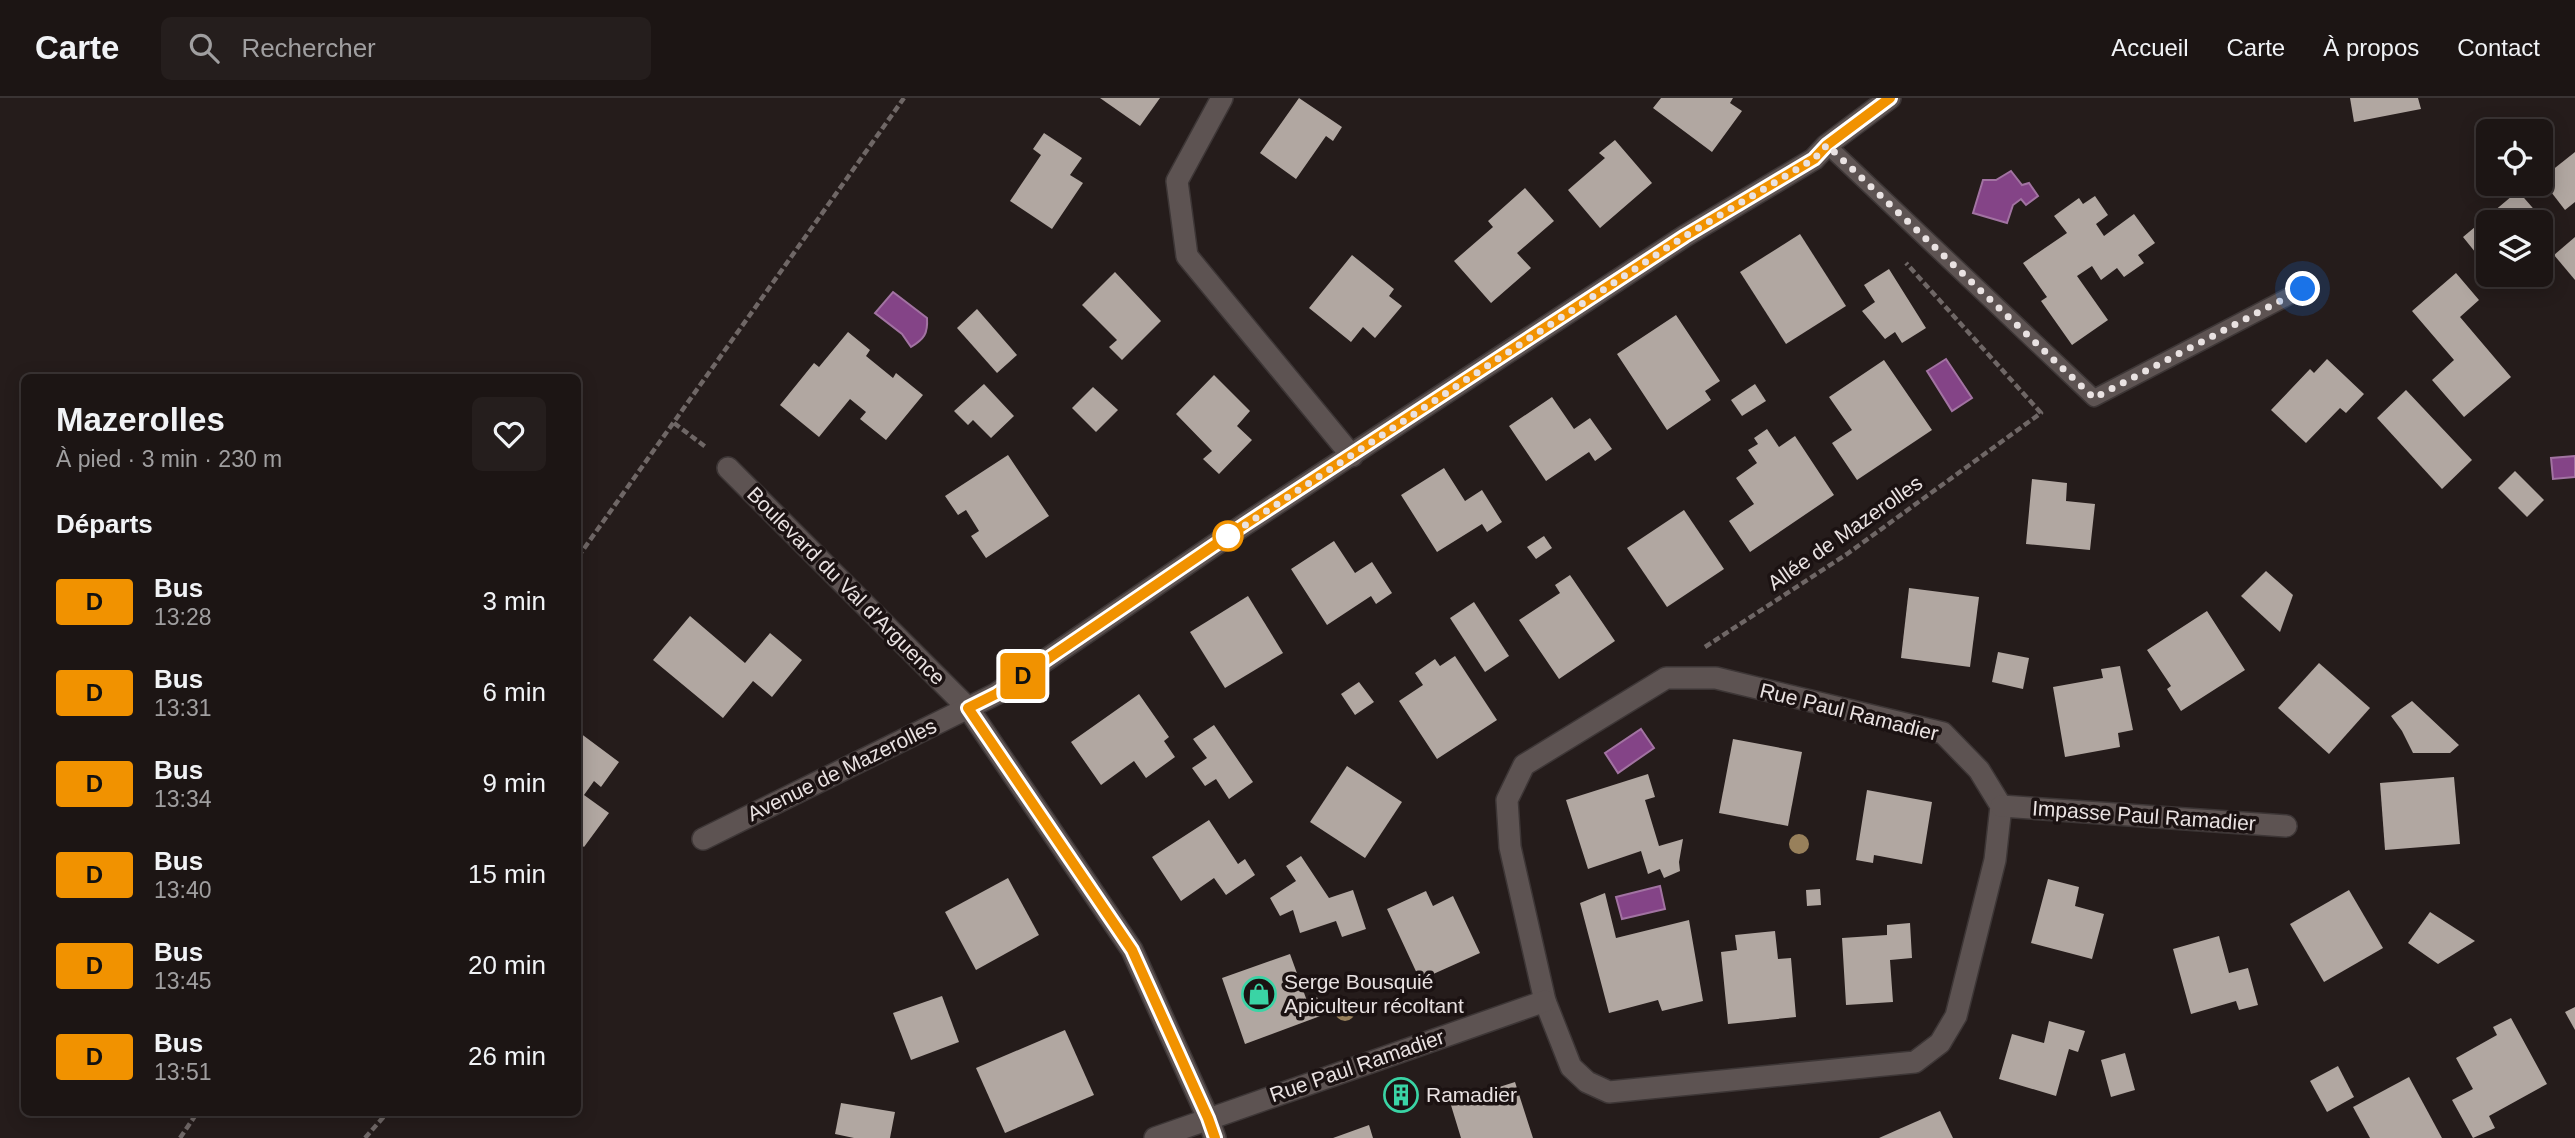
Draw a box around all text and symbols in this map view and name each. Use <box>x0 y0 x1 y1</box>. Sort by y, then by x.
search box <box>161 17 651 80</box>
text: Carte <box>35 29 119 66</box>
icon: search <box>185 29 223 67</box>
text: Rechercher <box>241 33 376 63</box>
text: Accueil <box>2111 34 2189 61</box>
text: Carte <box>2227 34 2285 61</box>
text: À propos <box>2323 34 2419 61</box>
text: Contact <box>2457 34 2540 61</box>
map controls <box>2476 119 2553 287</box>
button: locate <box>2476 119 2553 196</box>
button: layers <box>2476 210 2553 287</box>
your location <box>2285 271 2320 306</box>
button: heart <box>472 397 546 471</box>
text: Mazerolles <box>56 401 225 438</box>
text: À pied · 3 min · 230 m <box>56 446 282 472</box>
street label: Allée de Mazerolles <box>1763 471 1926 595</box>
street label: Boulevard du Val d'Arguence <box>743 482 950 689</box>
text: Départs <box>56 509 153 539</box>
unlabelled marker <box>1213 521 1243 551</box>
text: Bus <box>154 573 203 603</box>
text: 3 min <box>482 586 546 616</box>
text: D <box>86 588 103 615</box>
text: 13:28 <box>154 604 212 630</box>
line badge: D <box>1000 653 1046 699</box>
text: D <box>1014 662 1032 689</box>
text: Bus <box>154 664 203 694</box>
text: 6 min <box>482 677 546 707</box>
street label: Rue Paul Ramadier <box>1757 678 1941 745</box>
text: D <box>86 679 103 706</box>
text: 13:31 <box>154 695 212 721</box>
street label: Avenue de Mazerolles <box>744 714 940 825</box>
text: Bus <box>154 755 203 785</box>
text: 9 min <box>482 768 546 798</box>
text: D <box>86 770 103 797</box>
text: 13:34 <box>154 786 212 812</box>
street label: Impasse Paul Ramadier <box>2031 796 2257 835</box>
text: Bus <box>154 846 203 876</box>
text: 15 min <box>468 859 546 889</box>
text: D <box>86 861 103 888</box>
text: 13:40 <box>154 877 212 903</box>
text: Bus <box>154 937 203 967</box>
text: 20 min <box>468 950 546 980</box>
text: D <box>86 952 103 979</box>
text: 13:45 <box>154 968 212 994</box>
place label: Serge Bousquié Apiculteur récoltant <box>1284 970 1464 1017</box>
shop icon: Serge Bousquié Apiculteur récoltant <box>1240 975 1278 1013</box>
street label: Rue Paul Ramadier <box>1266 1025 1447 1106</box>
text: Bus <box>154 1028 203 1058</box>
text: 26 min <box>468 1041 546 1071</box>
text: D <box>86 1043 103 1070</box>
text: 13:51 <box>154 1059 212 1085</box>
building icon: Ramadier <box>1382 1076 1420 1114</box>
place label: Ramadier <box>1426 1083 1517 1106</box>

